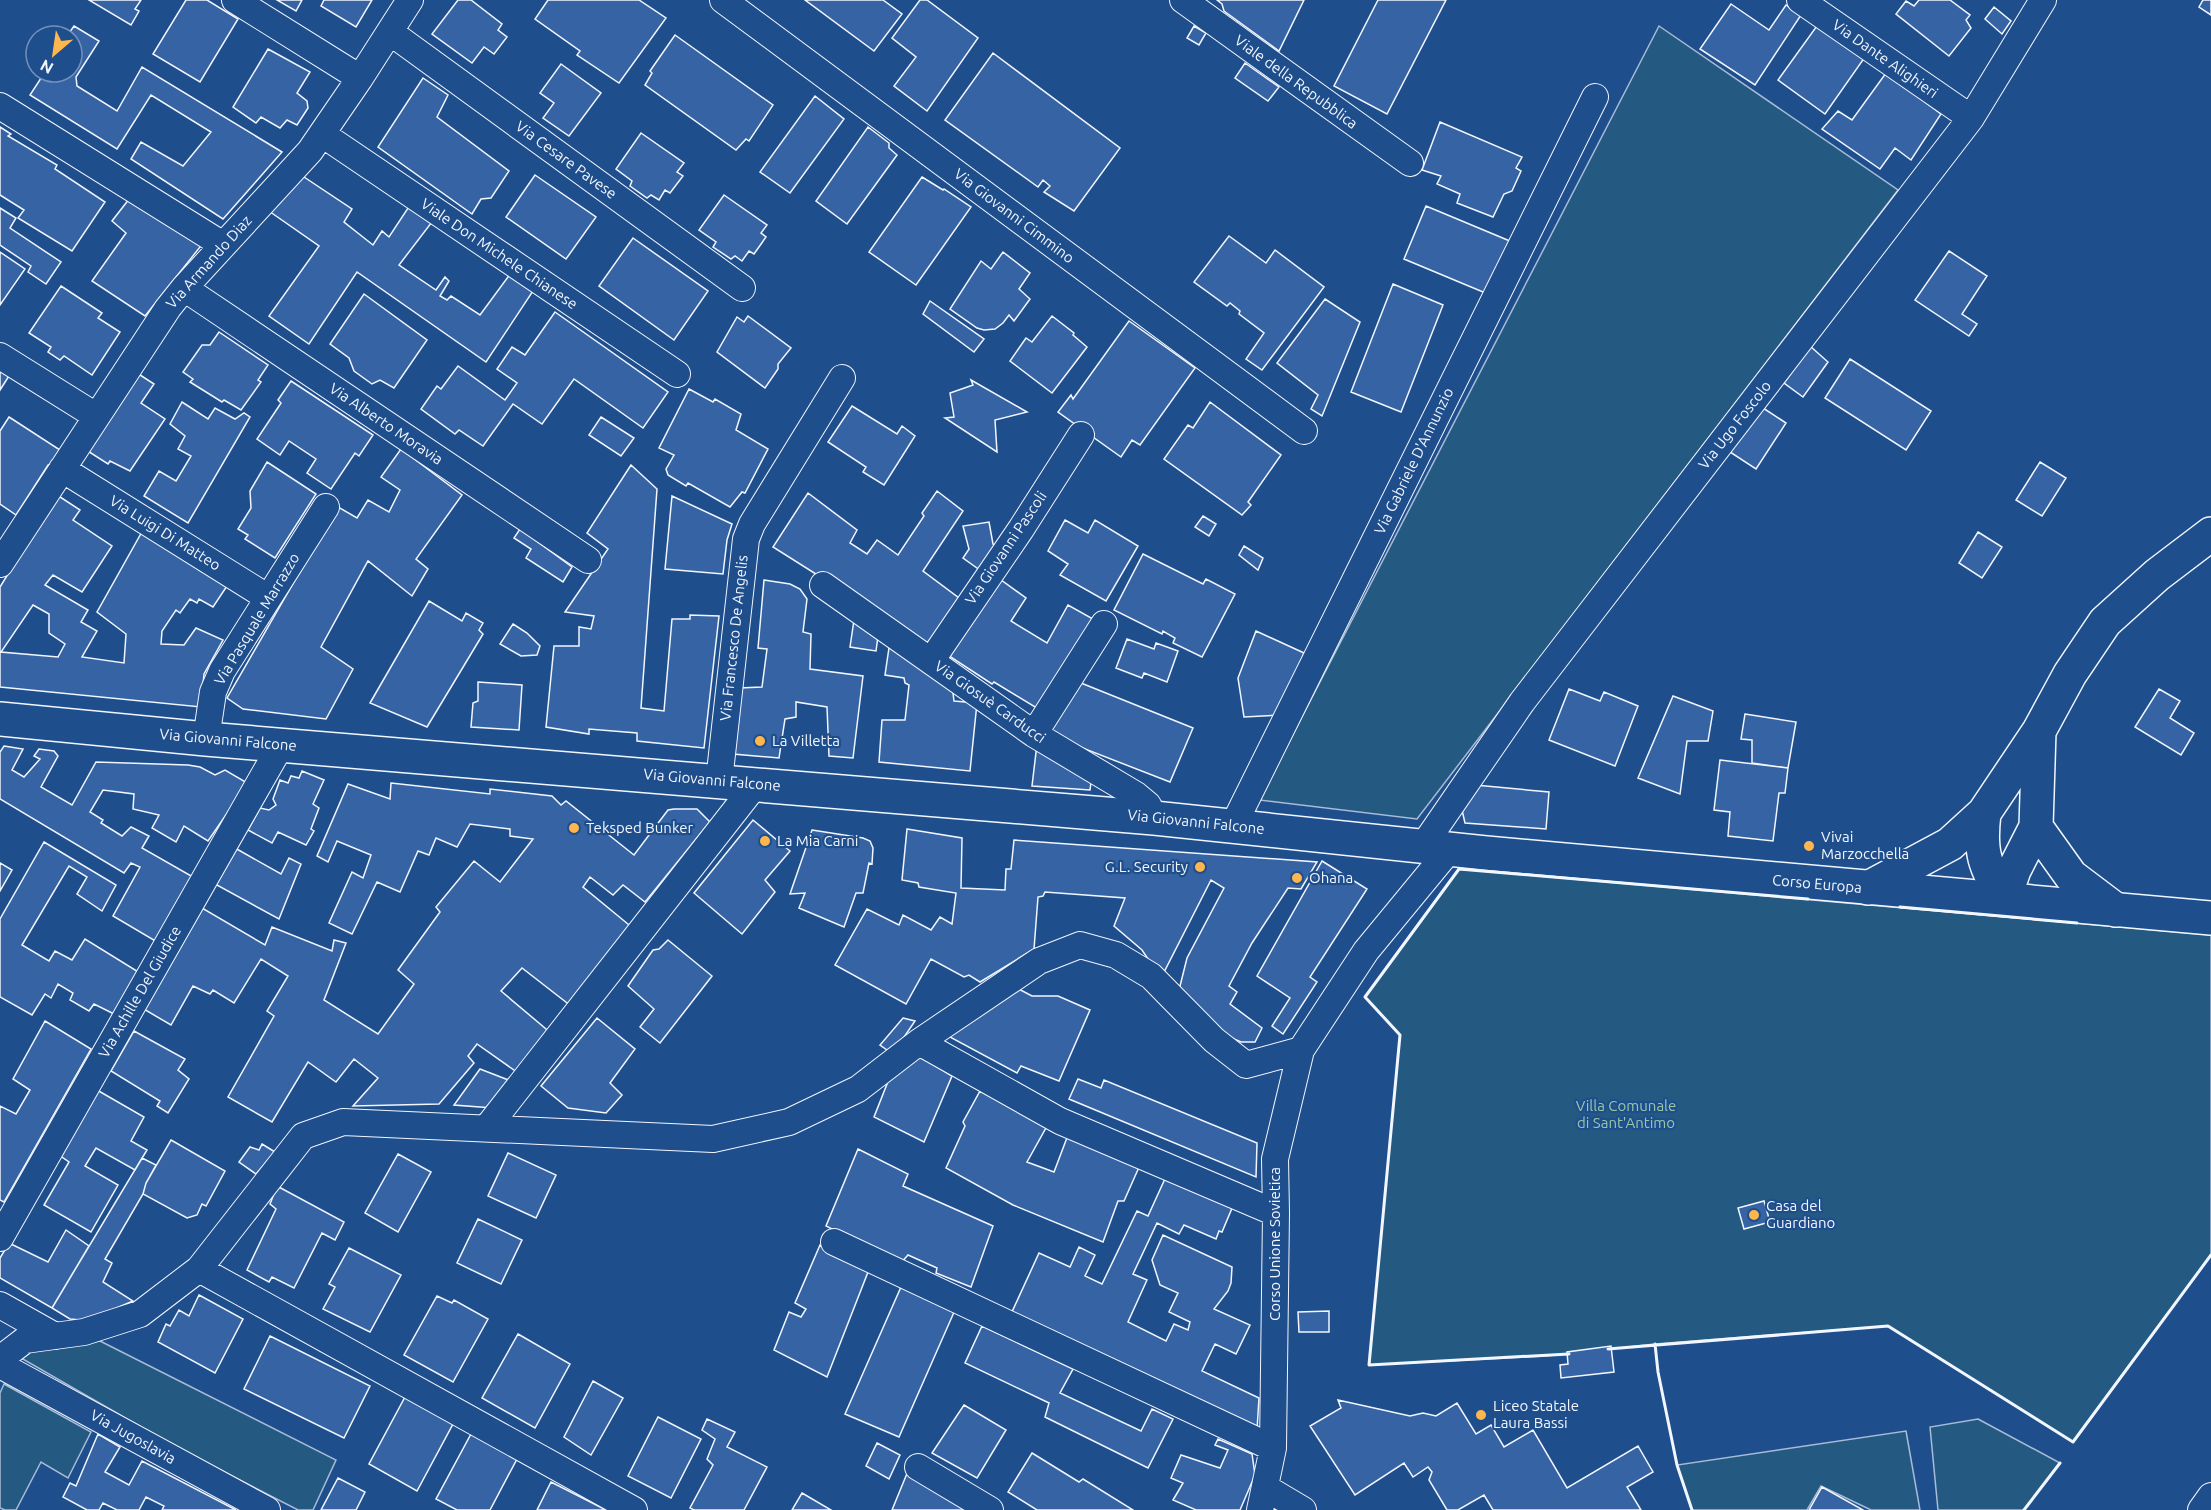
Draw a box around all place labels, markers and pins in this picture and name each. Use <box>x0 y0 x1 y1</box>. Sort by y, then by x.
place label: La Villetta <box>772 732 840 749</box>
marker: La Villetta <box>753 734 767 748</box>
place label: Teksped Bunker <box>586 819 694 836</box>
marker: Teksped Bunker <box>567 821 581 835</box>
place label: Vivai Marzocchella <box>1821 828 1909 862</box>
place label: La Mia Carni <box>777 832 858 849</box>
marker: La Mia Carni <box>758 834 772 848</box>
marker: Vivai Marzocchella <box>1802 839 1816 853</box>
place label: G.L. Security <box>1105 858 1188 875</box>
marker: G.L. Security <box>1193 860 1207 874</box>
place label: Ohana <box>1309 869 1353 886</box>
marker: Ohana <box>1290 871 1304 885</box>
place label: Casa del Guardiano <box>1766 1197 1835 1231</box>
marker: Casa del Guardiano <box>1747 1208 1761 1222</box>
place label: Liceo Statale Laura Bassi <box>1493 1397 1579 1431</box>
marker: Liceo Statale Laura Bassi <box>1474 1408 1488 1422</box>

